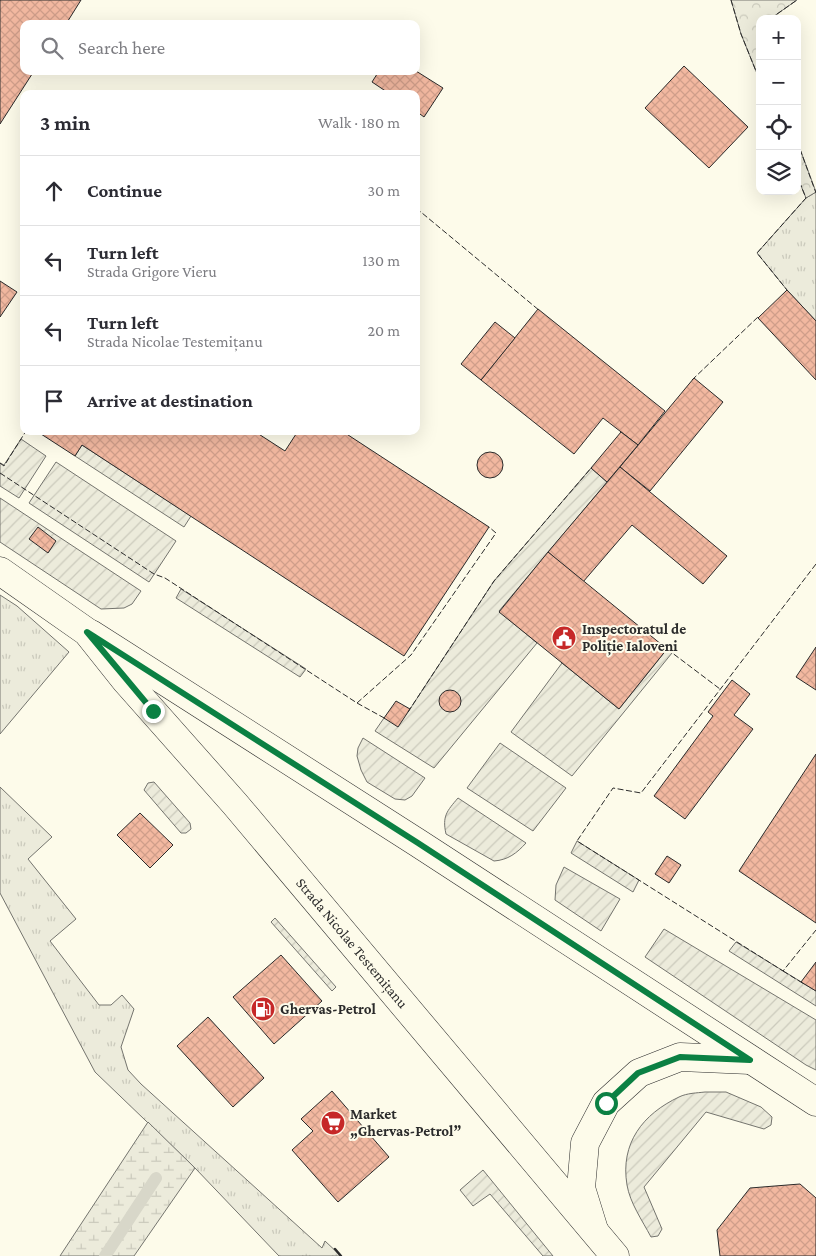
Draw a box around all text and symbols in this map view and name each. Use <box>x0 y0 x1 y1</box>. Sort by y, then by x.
map controls <box>756 15 801 195</box>
button: + <box>756 15 801 60</box>
search box <box>20 20 420 75</box>
icon: search <box>38 34 66 62</box>
text: Search here <box>78 37 165 58</box>
button: − <box>756 60 801 105</box>
button: locate <box>756 105 801 150</box>
text: 3 min <box>40 111 90 135</box>
text: Walk · 180 m <box>318 114 400 131</box>
button: layers <box>756 150 801 195</box>
icon: ahead <box>40 177 68 205</box>
text: Continue <box>87 180 162 201</box>
text: 30 m <box>368 182 400 199</box>
text: Turn left <box>87 242 159 263</box>
icon: left <box>40 247 68 275</box>
text: 130 m <box>362 252 400 269</box>
text: Strada Grigore Vieru <box>87 263 217 280</box>
text: Turn left <box>87 312 159 333</box>
icon: left <box>40 317 68 345</box>
text: 20 m <box>367 322 400 339</box>
text: Strada Nicolae Testemițanu <box>87 333 263 350</box>
icon: arrive <box>40 387 68 415</box>
text: Arrive at destination <box>87 390 253 411</box>
place label: Inspectoratul de Poliție Ialoveni <box>582 621 686 656</box>
public building icon: Inspectoratul de Poliție Ialoveni <box>551 625 577 651</box>
route end <box>142 700 165 723</box>
street label: Strada Nicolae Testemițanu <box>291 875 411 1013</box>
fuel station icon: Ghervas-Petrol <box>250 996 276 1022</box>
place label: Ghervas-Petrol <box>280 1001 376 1017</box>
route start <box>595 1092 618 1115</box>
place label: Market „Ghervas-Petrol” <box>350 1106 461 1139</box>
supermarket icon: Market „Ghervas-Petrol” <box>320 1110 346 1136</box>

